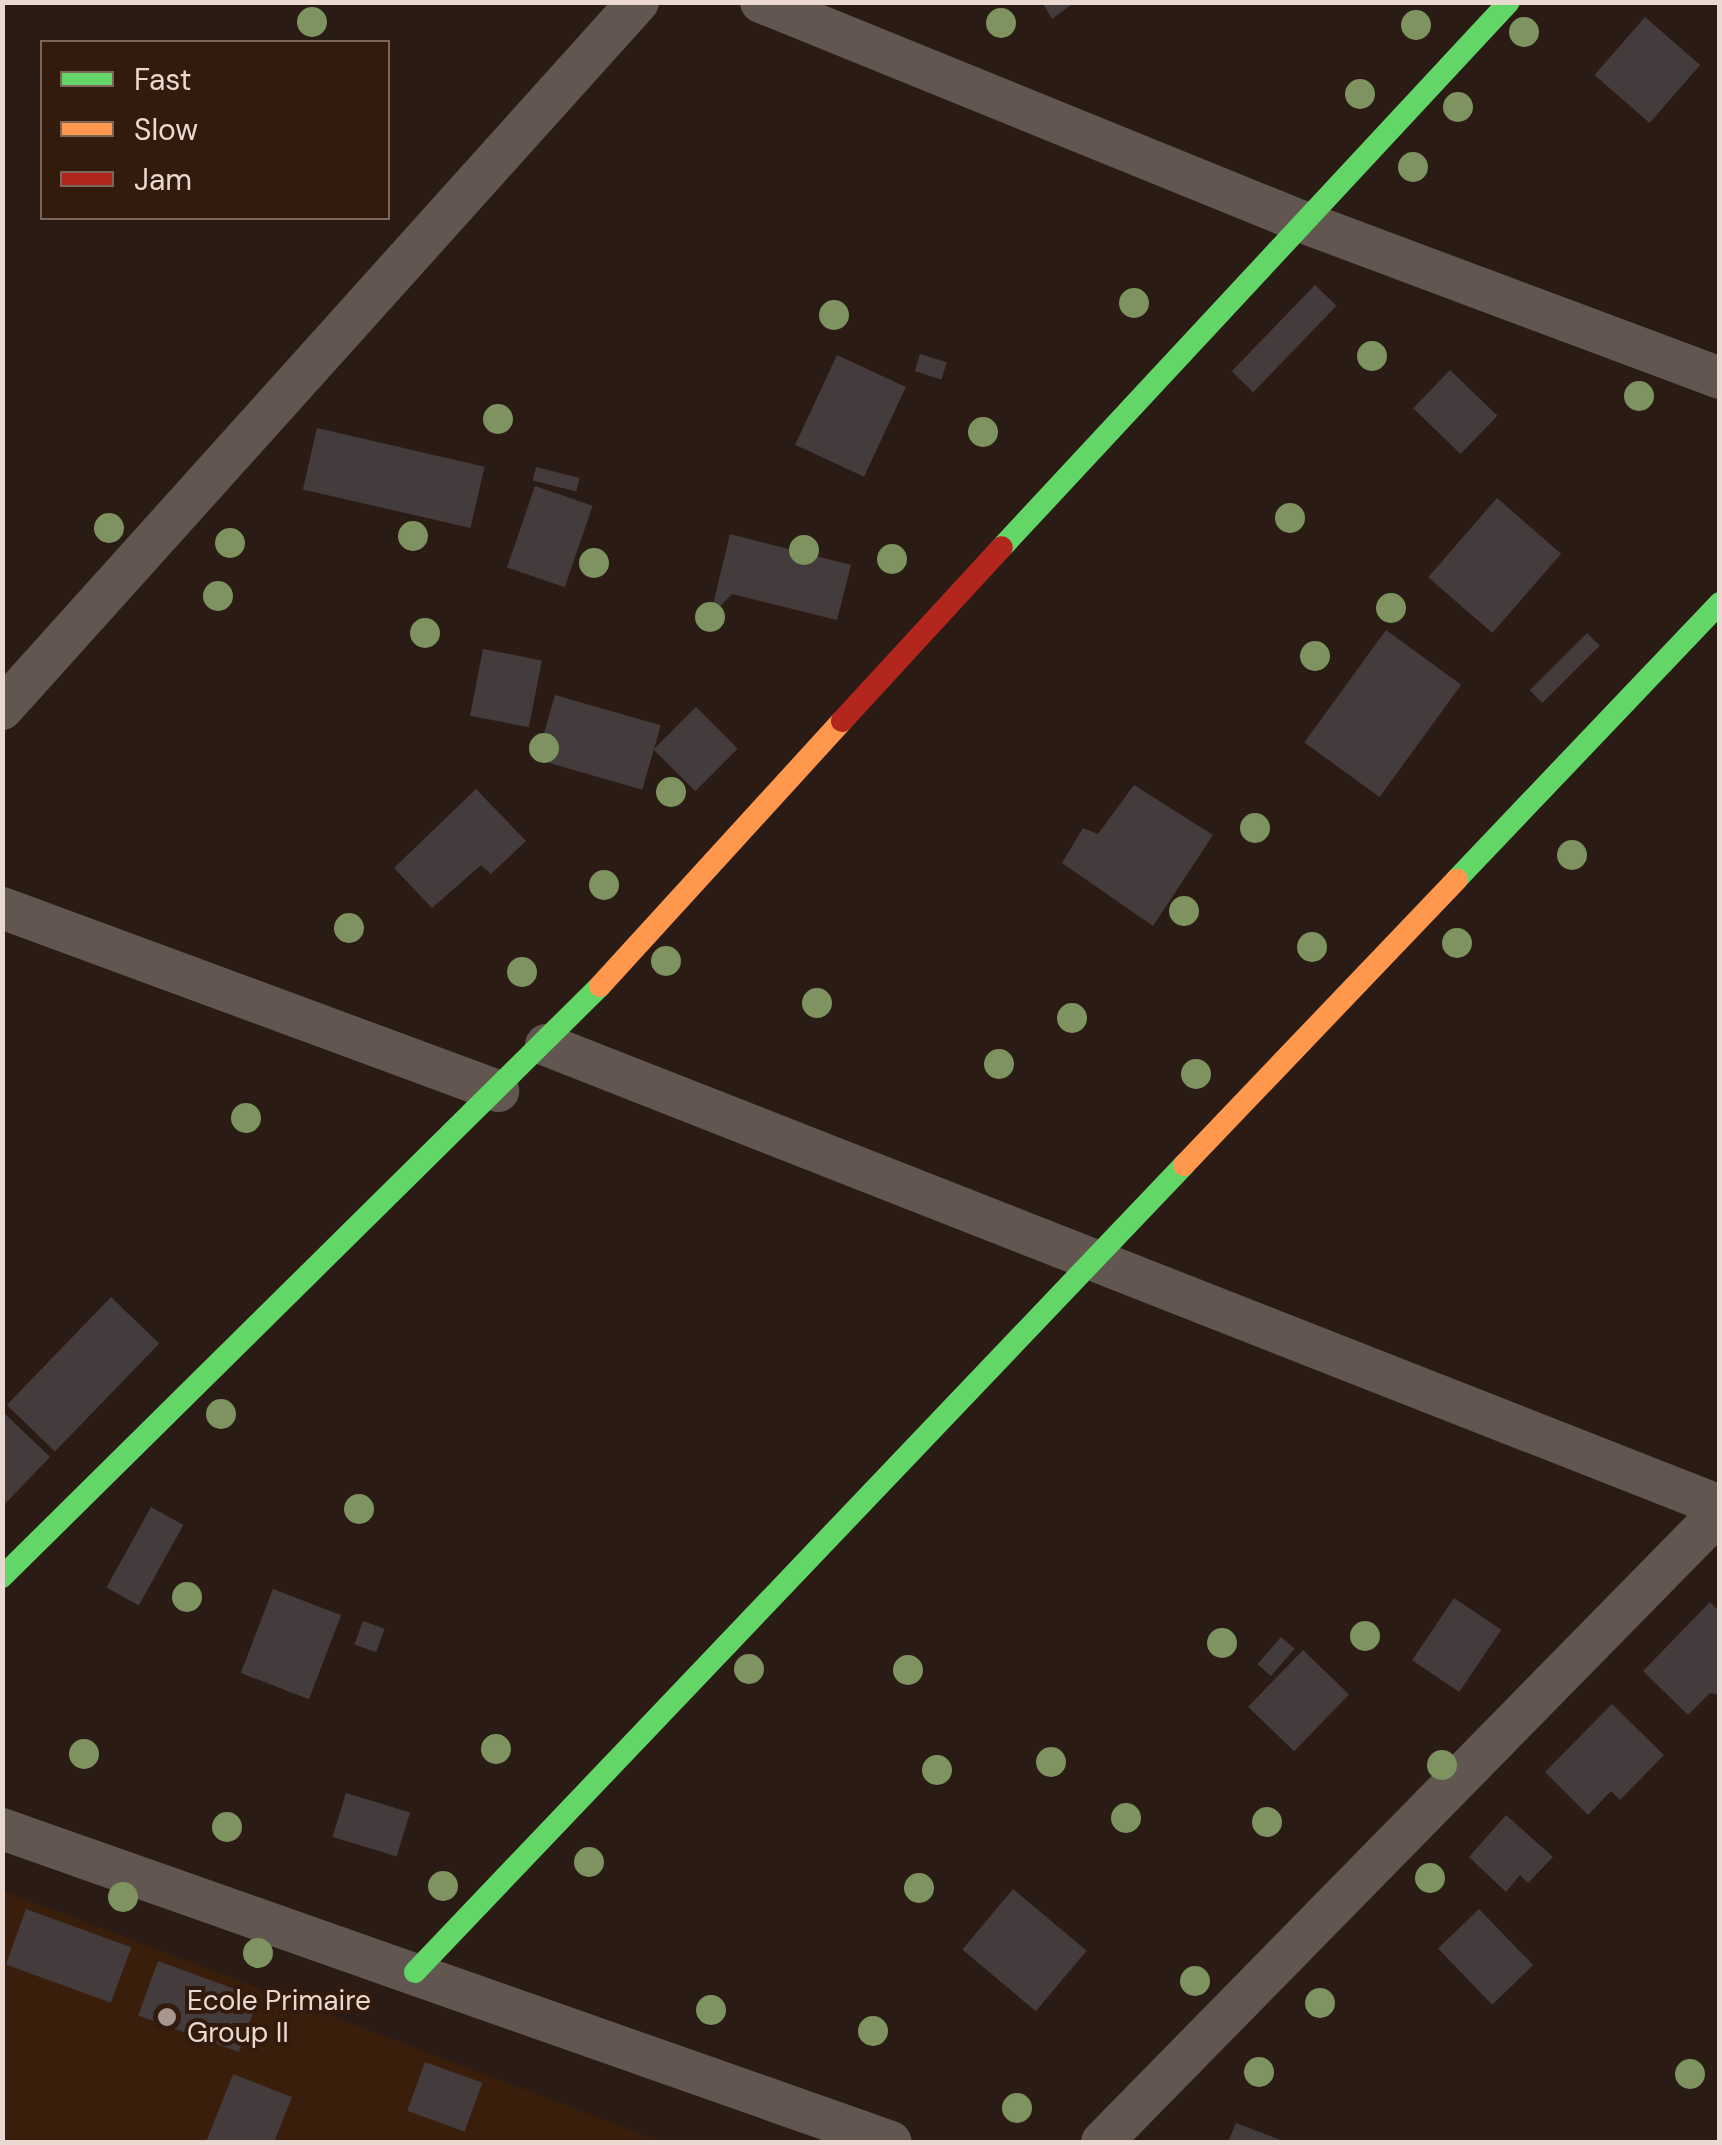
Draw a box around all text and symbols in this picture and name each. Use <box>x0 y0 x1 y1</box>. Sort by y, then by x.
legend <box>40 40 390 220</box>
text: Fast <box>134 60 192 99</box>
text: Slow <box>134 110 198 149</box>
text: Jam <box>134 160 192 199</box>
place label: Ecole Primaire Group II <box>187 1984 371 2050</box>
marker: Ecole Primaire Group II <box>156 2006 178 2028</box>

